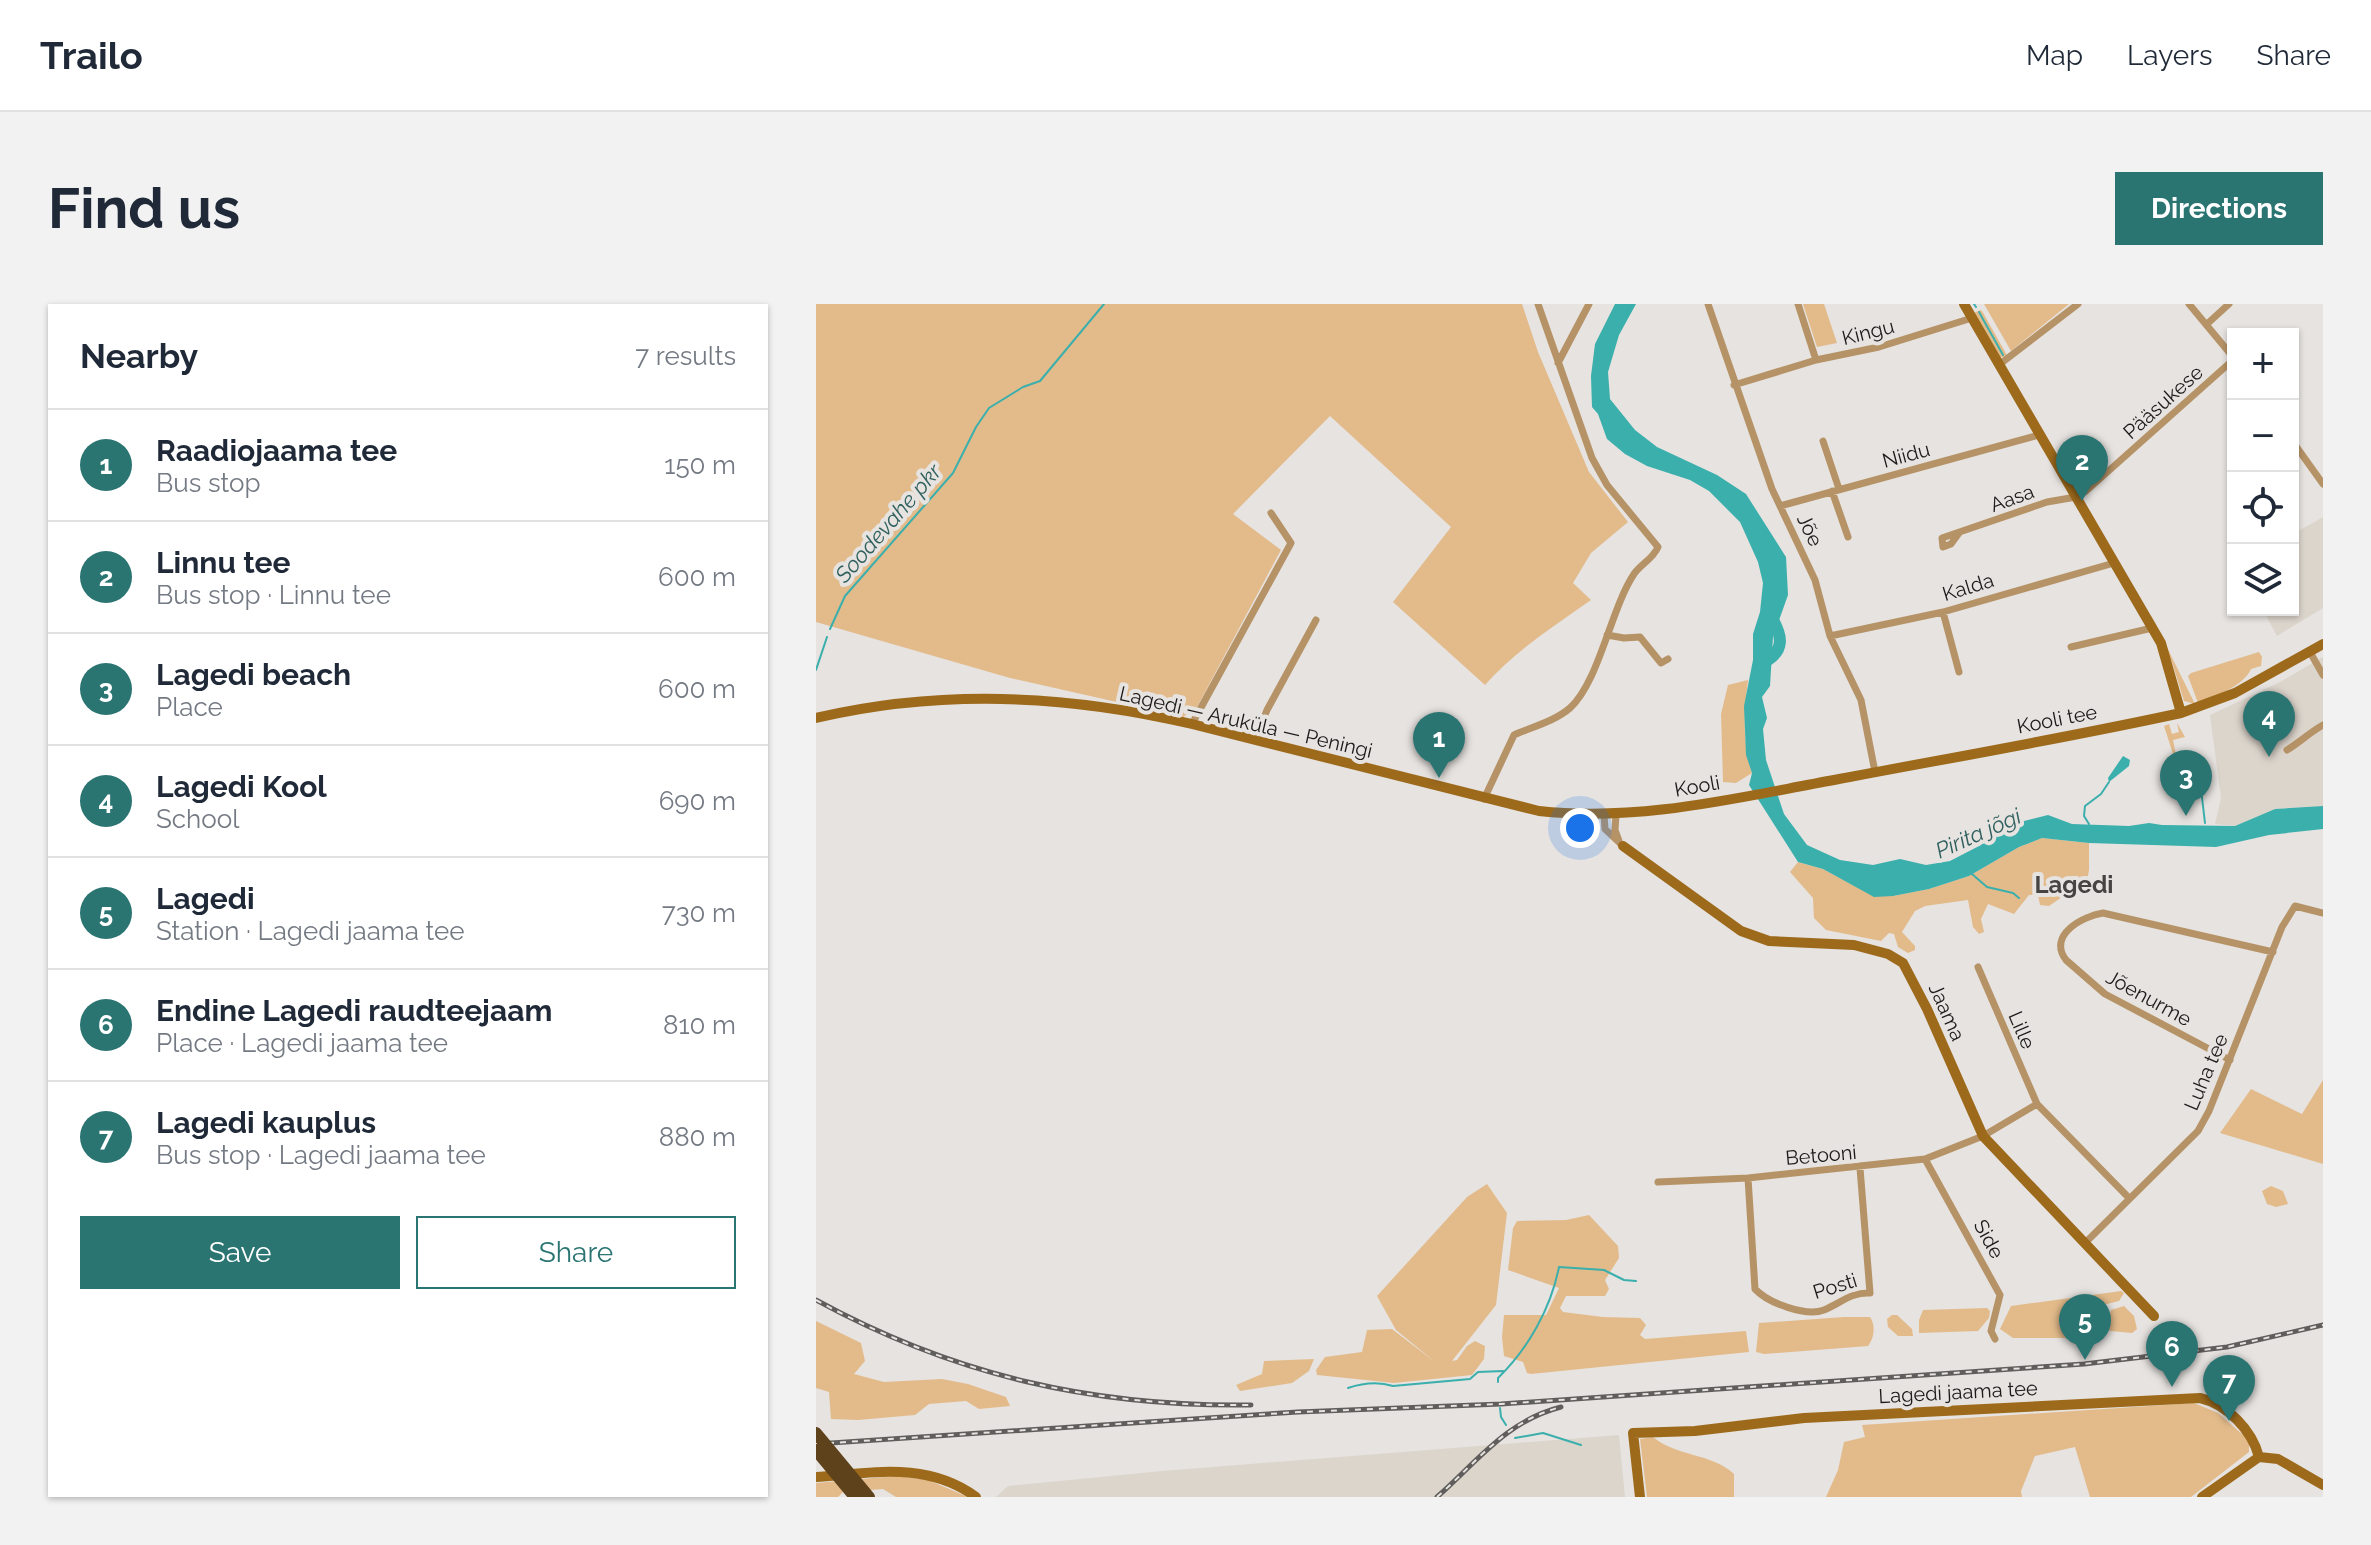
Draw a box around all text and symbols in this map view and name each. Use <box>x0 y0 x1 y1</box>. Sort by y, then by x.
text: Trailo <box>40 33 143 78</box>
text: Map <box>2026 39 2083 72</box>
text: Layers <box>2127 39 2213 72</box>
text: Share <box>2257 39 2331 72</box>
button: Directions <box>2115 172 2323 245</box>
text: Find us <box>48 175 240 241</box>
street label: Kingu <box>1839 314 1897 350</box>
map controls <box>2227 328 2299 616</box>
button: + <box>2227 328 2299 400</box>
text: Nearby <box>80 336 198 376</box>
text: 7 results <box>635 341 736 371</box>
street label: Pääsukese <box>2118 360 2208 444</box>
button: − <box>2227 400 2299 472</box>
text: Raadiojaama tee <box>156 433 397 468</box>
pin: 2 <box>2056 435 2108 501</box>
street label: Niidu <box>1879 437 1933 473</box>
text: 1 <box>100 450 112 480</box>
text: 150 m <box>664 450 736 480</box>
water label: Soodevahe pkr <box>829 457 947 588</box>
text: Bus stop <box>156 468 261 498</box>
button: locate <box>2227 472 2299 544</box>
street label: Aasa <box>1987 479 2037 517</box>
street label: Jõe <box>1792 510 1828 550</box>
button: layers <box>2227 544 2299 616</box>
text: Linnu tee <box>156 545 290 580</box>
text: 2 <box>99 562 113 592</box>
text: 600 m <box>658 562 736 592</box>
street label: Kalda <box>1939 568 1997 606</box>
text: Bus stop · Linnu tee <box>156 580 391 610</box>
text: Lagedi beach <box>156 657 351 692</box>
text: 3 <box>99 674 113 704</box>
text: 600 m <box>658 674 736 704</box>
street label: Lagedi — Aruküla — Peningi <box>1117 681 1375 763</box>
pin: 4 <box>2243 691 2295 757</box>
text: Place <box>156 692 223 722</box>
street label: Kooli tee <box>2015 699 2099 739</box>
pin: 1 <box>1413 712 1465 778</box>
pin: 3 <box>2160 750 2212 816</box>
text: Lagedi Kool <box>156 769 327 804</box>
street label: Kooli <box>1672 770 1722 802</box>
text: 4 <box>99 786 113 816</box>
text: 690 m <box>659 786 736 816</box>
water label: Pirita jõgi <box>1931 802 2026 863</box>
text: School <box>156 804 239 834</box>
your location <box>1560 808 1600 848</box>
district label: Lagedi <box>2035 870 2113 899</box>
text: Lagedi <box>156 881 255 916</box>
text: 5 <box>99 898 113 928</box>
text: 730 m <box>662 898 736 928</box>
text: Station · Lagedi jaama tee <box>156 916 465 946</box>
street label: Jõenurme <box>2102 965 2196 1031</box>
street label: Jaama <box>1924 979 1970 1045</box>
text: Endine Lagedi raudteejaam <box>156 993 552 1028</box>
street label: Lille <box>2003 1008 2041 1053</box>
text: 6 <box>98 1010 114 1040</box>
text: 810 m <box>663 1010 736 1040</box>
text: Place · Lagedi jaama tee <box>156 1028 448 1058</box>
street label: Luha tee <box>2179 1030 2233 1114</box>
text: Lagedi kauplus <box>156 1105 376 1140</box>
text: 7 <box>99 1122 113 1152</box>
text: 880 m <box>659 1122 736 1152</box>
text: Bus stop · Lagedi jaama tee <box>156 1140 486 1170</box>
street label: Betooni <box>1784 1140 1858 1170</box>
street label: Side <box>1969 1215 2009 1263</box>
button: Save <box>80 1216 400 1289</box>
button: Share <box>416 1216 736 1289</box>
street label: Posti <box>1810 1268 1860 1304</box>
pin: 5 <box>2059 1294 2111 1360</box>
pin: 6 <box>2146 1321 2198 1387</box>
pin: 7 <box>2203 1355 2255 1421</box>
street label: Lagedi jaama tee <box>1878 1376 2038 1408</box>

